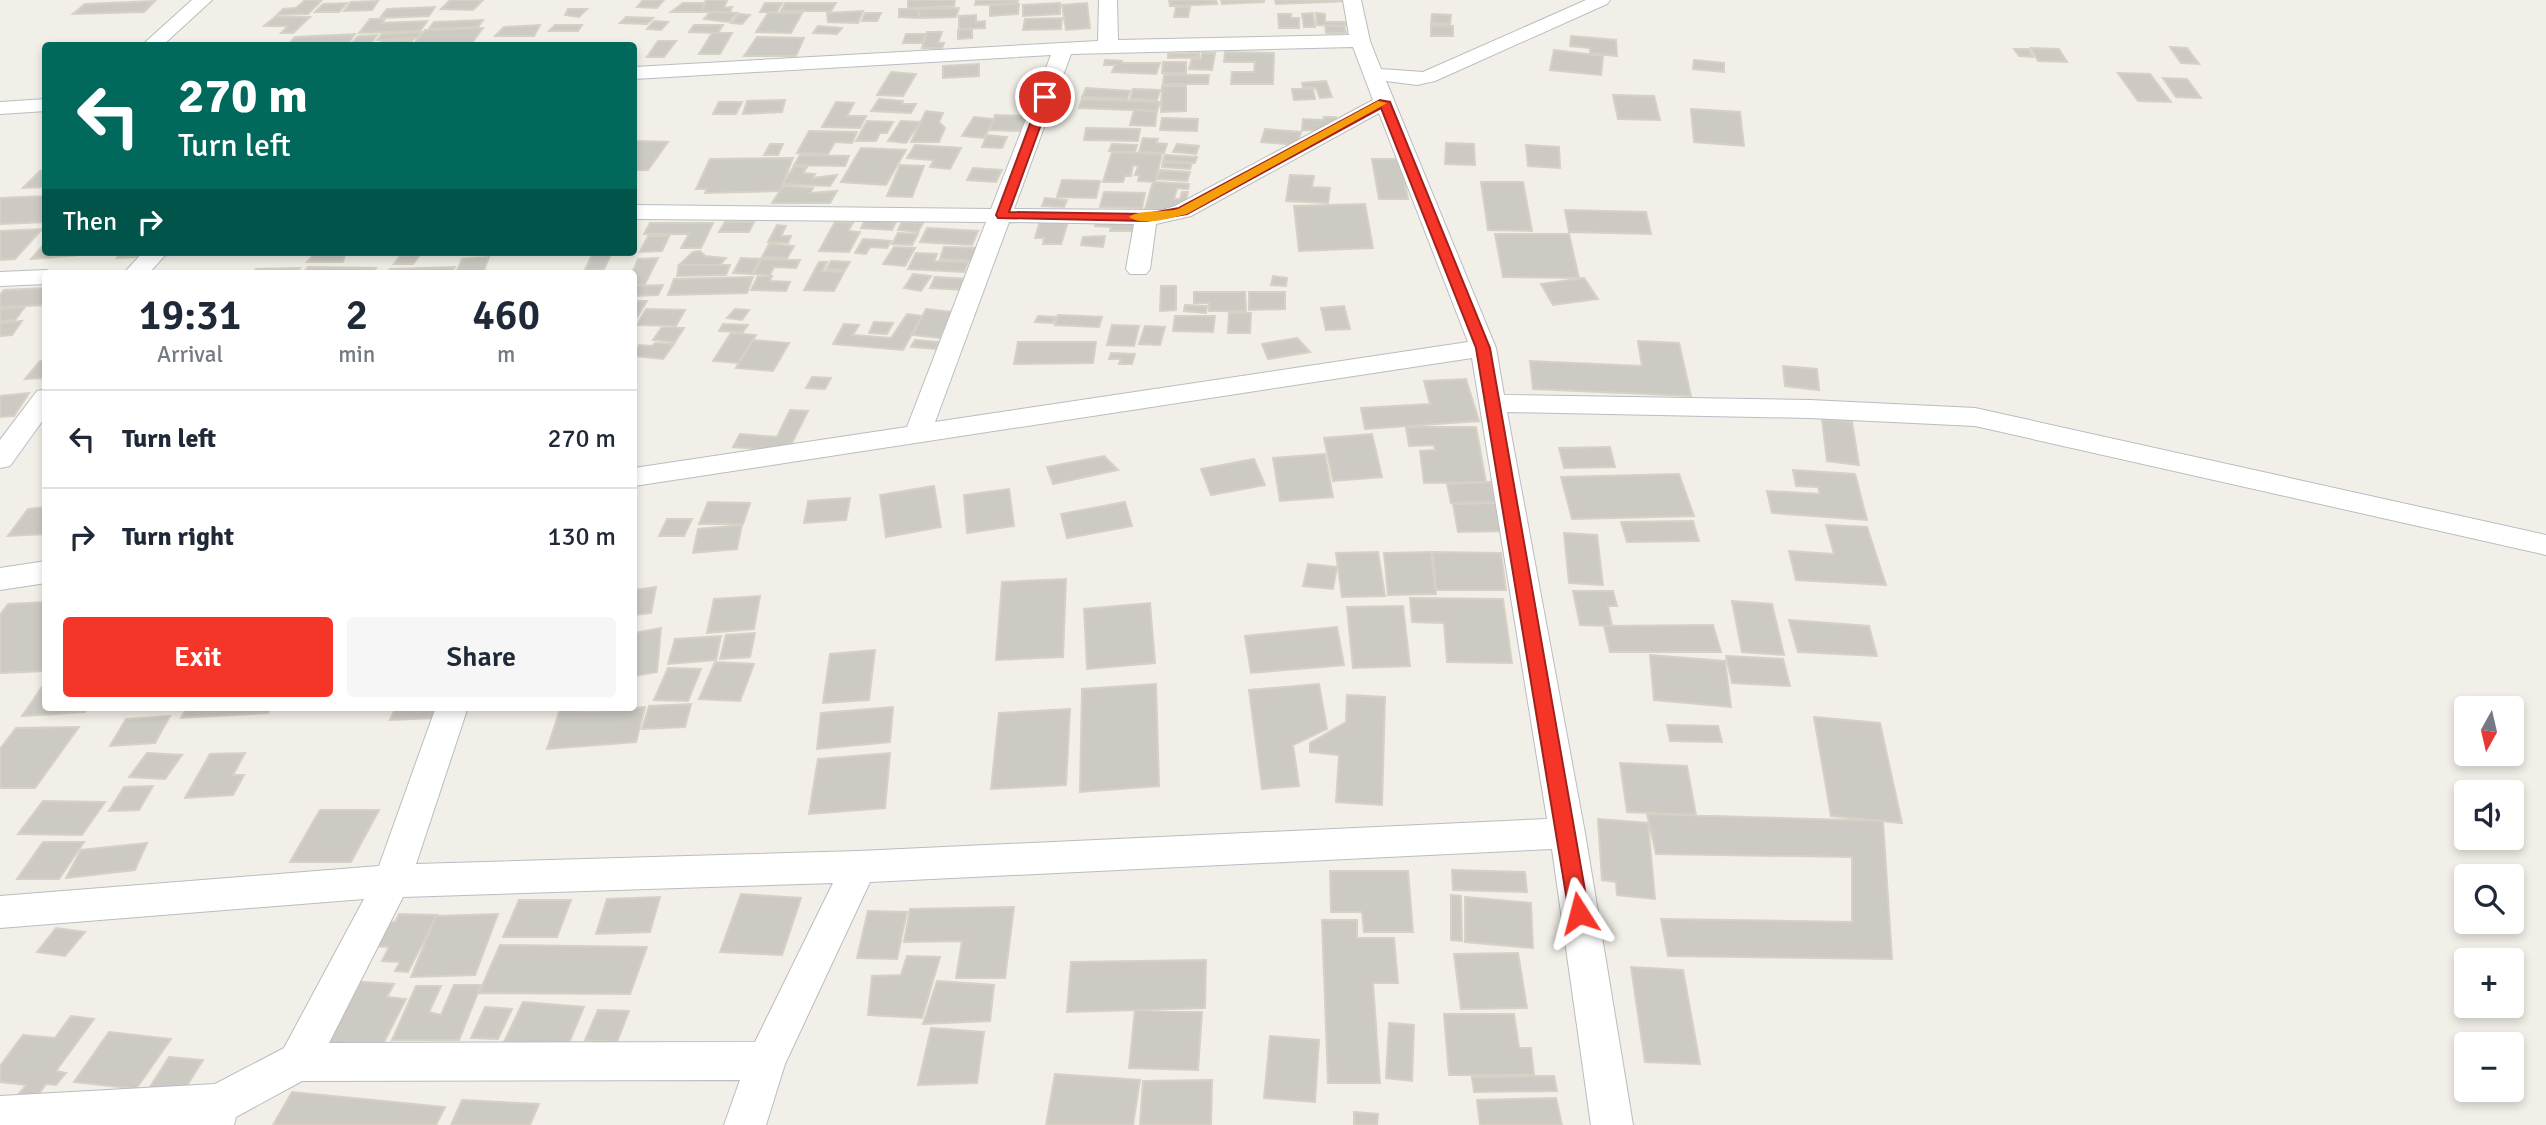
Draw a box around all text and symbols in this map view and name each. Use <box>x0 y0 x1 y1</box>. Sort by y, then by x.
text: 270 m <box>178 66 308 126</box>
pin <box>1015 67 1075 127</box>
icon: left <box>63 70 154 161</box>
icon: arrive <box>1026 78 1064 116</box>
text: Turn left <box>178 126 291 165</box>
icon: right <box>131 203 169 241</box>
text: Then <box>63 206 117 238</box>
text: 19:31 <box>139 290 241 341</box>
text: 2 <box>345 290 368 341</box>
text: 460 <box>472 290 540 341</box>
text: Arrival <box>157 340 223 369</box>
text: min <box>338 340 375 369</box>
text: m <box>497 340 515 369</box>
icon: left <box>63 420 101 458</box>
text: Turn left <box>122 423 216 455</box>
text: 270 m <box>547 423 616 455</box>
icon: right <box>63 518 101 556</box>
text: Turn right <box>122 521 234 553</box>
text: 130 m <box>547 521 616 553</box>
button: Exit <box>63 617 333 697</box>
button: Share <box>347 617 616 697</box>
north arrow <box>2454 696 2524 766</box>
map controls <box>2454 696 2524 1102</box>
button: sound <box>2454 780 2524 850</box>
button: search <box>2454 864 2524 934</box>
position arrow <box>1542 876 1616 950</box>
button: + <box>2454 948 2524 1018</box>
button: − <box>2454 1032 2524 1102</box>

